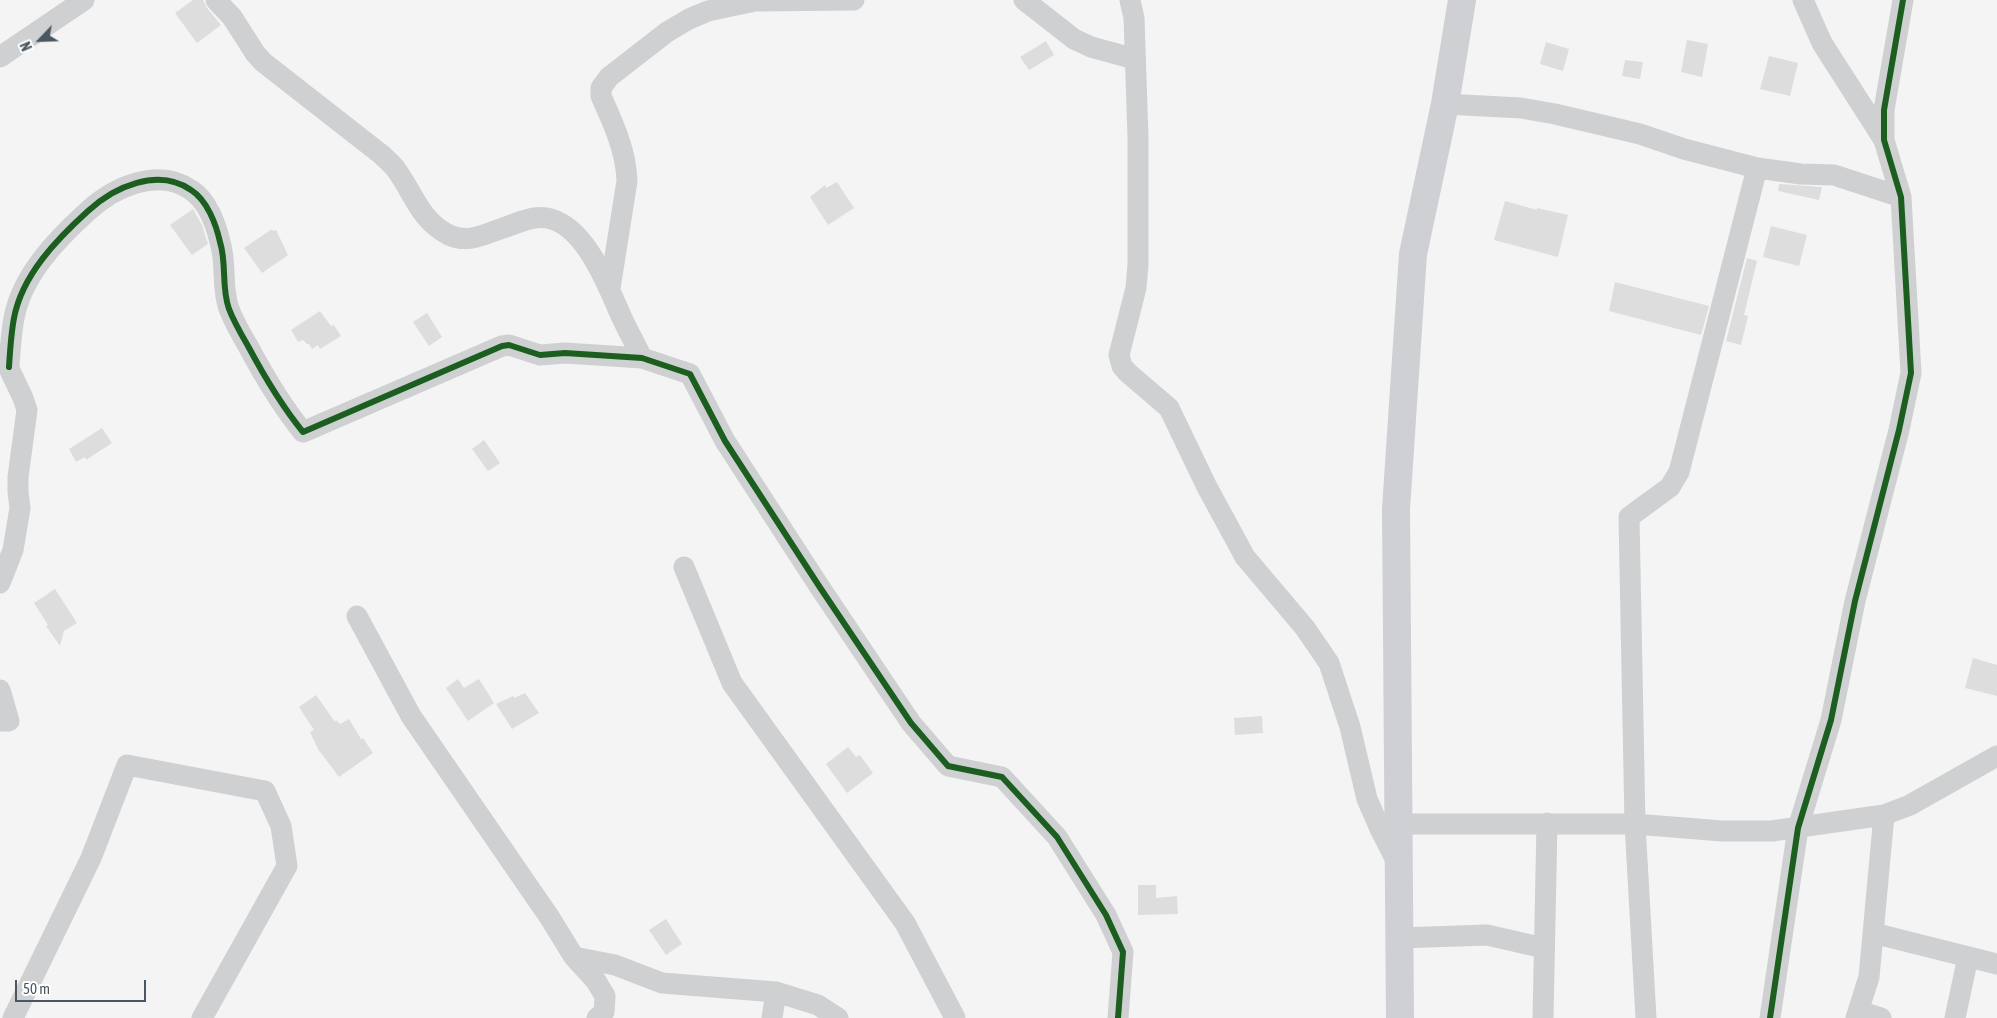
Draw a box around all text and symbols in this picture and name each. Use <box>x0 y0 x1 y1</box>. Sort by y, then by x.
north arrow <box>15 15 65 65</box>
text: N <box>17 39 35 53</box>
scale bar <box>18 970 149 1002</box>
text: 50 m <box>23 980 50 997</box>

